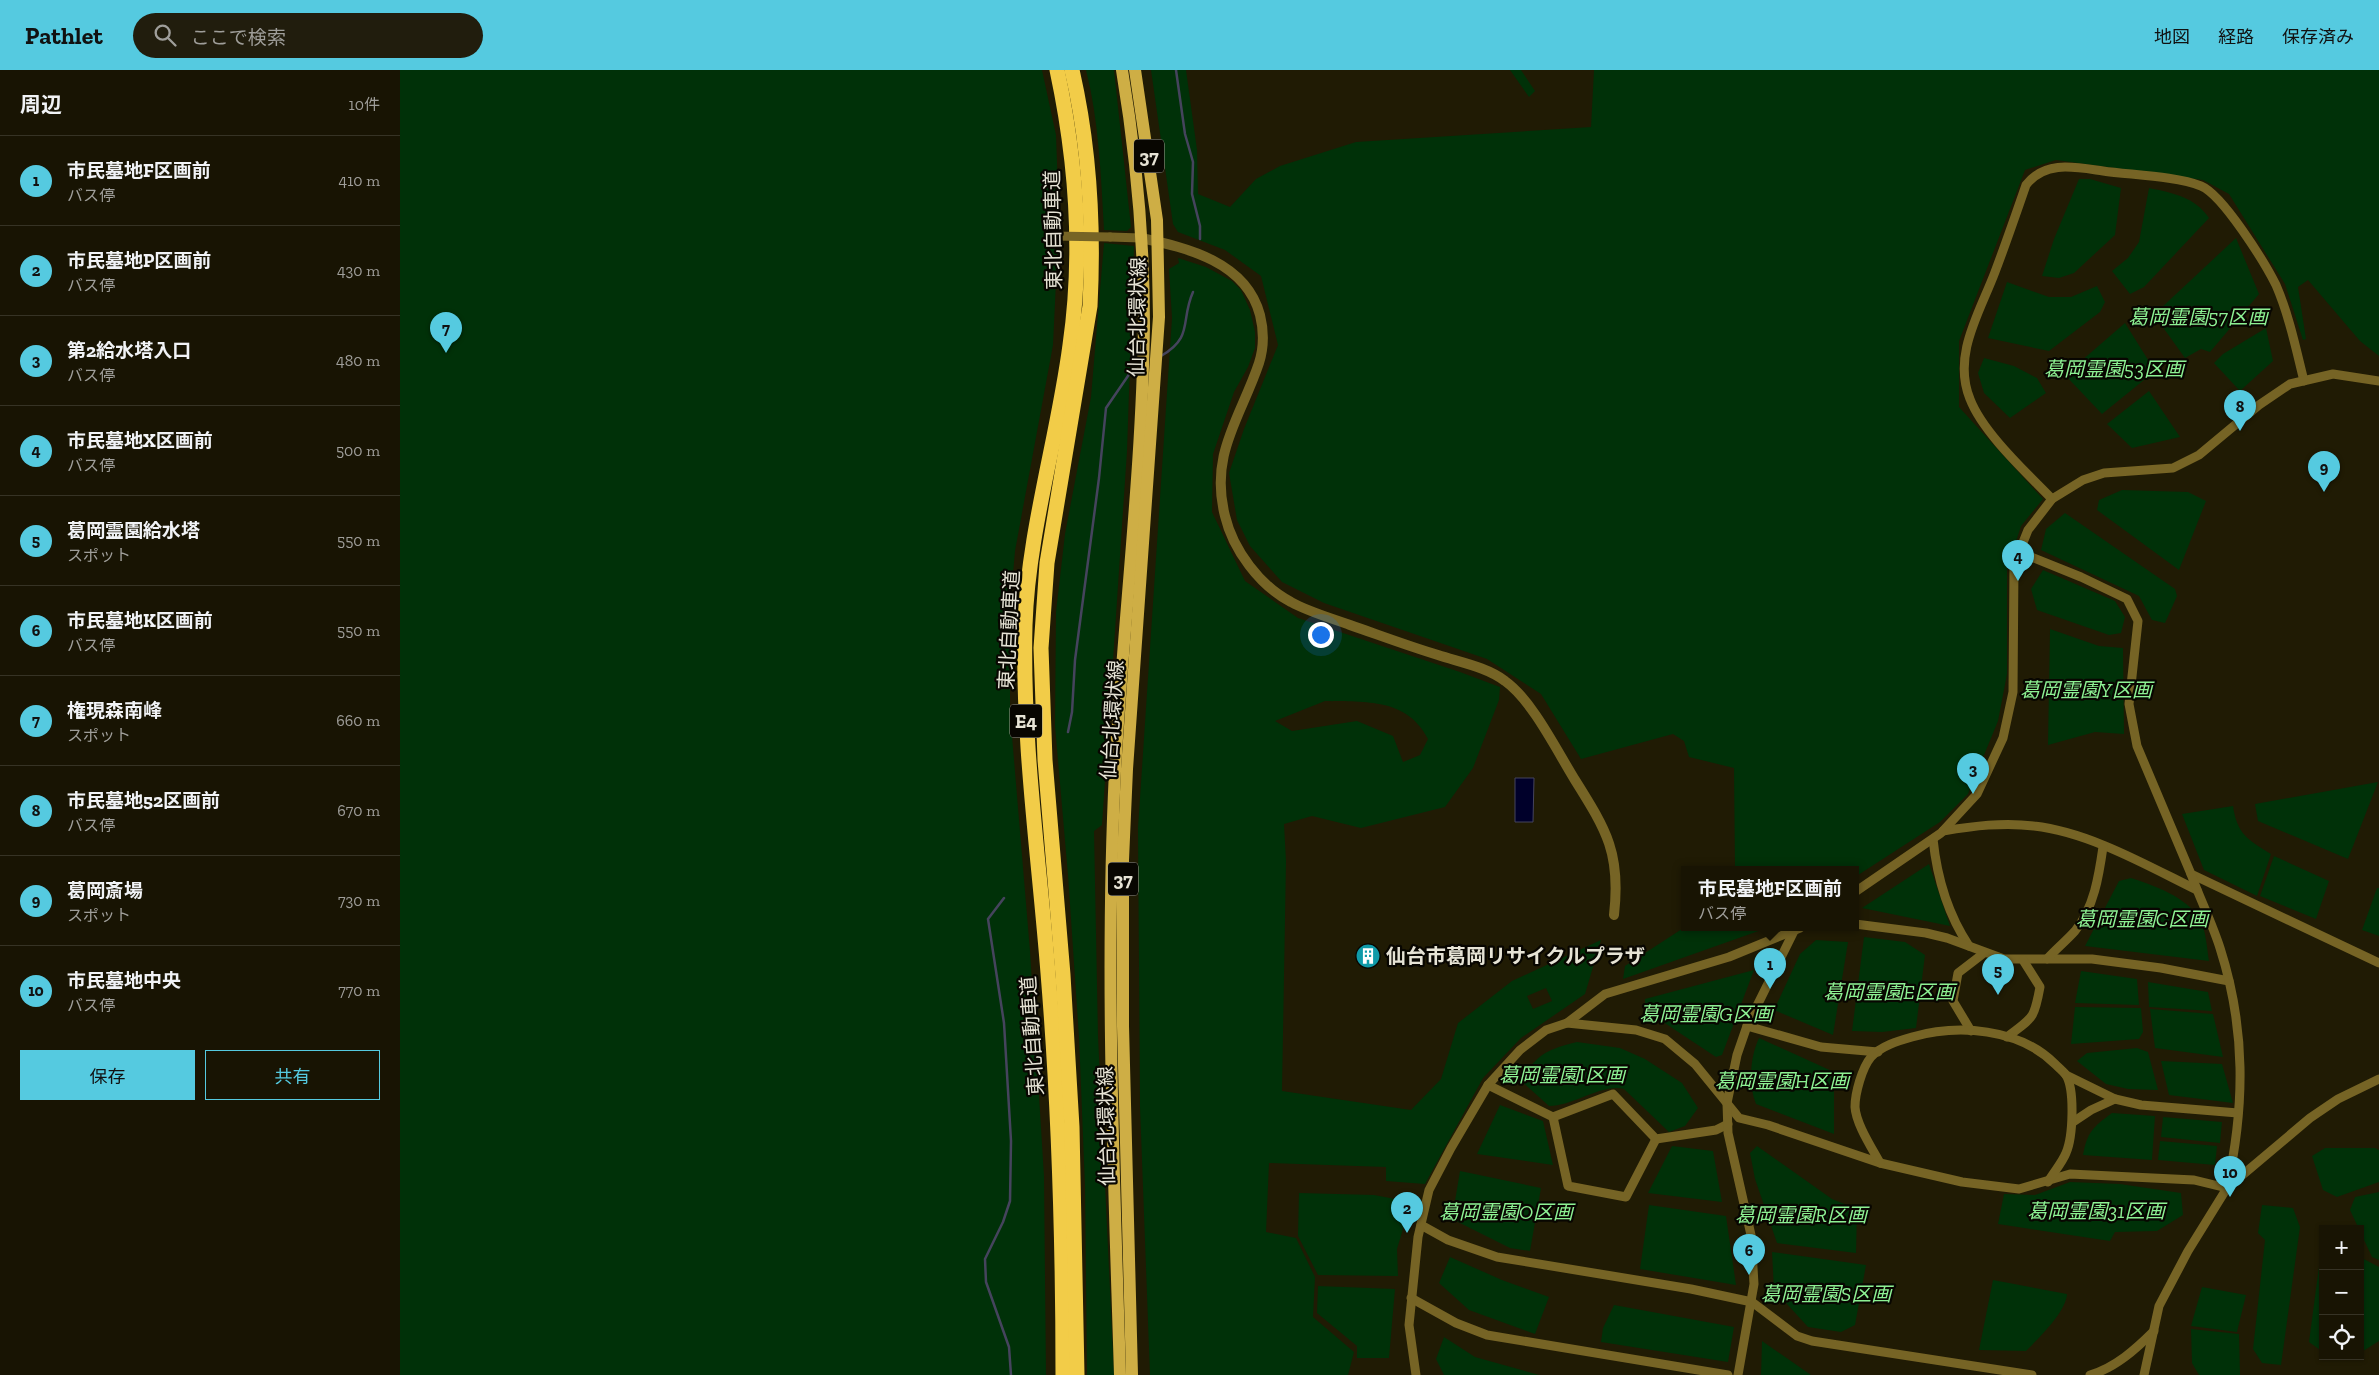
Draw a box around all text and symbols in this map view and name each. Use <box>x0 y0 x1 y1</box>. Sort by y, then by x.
search box <box>133 13 483 58</box>
text: Pathlet <box>25 21 103 50</box>
icon: search <box>151 21 179 49</box>
text: ここで検索 <box>191 26 286 49</box>
text: 地図 <box>2154 26 2190 48</box>
text: 経路 <box>2218 26 2254 48</box>
text: 保存済み <box>2282 26 2354 48</box>
text: 周辺 <box>20 92 62 117</box>
text: 10件 <box>349 95 380 114</box>
road number: 37 <box>1134 140 1164 172</box>
text: 市民墓地F区画前 <box>67 159 211 182</box>
street label: 東北自動車道 <box>1040 170 1066 290</box>
text: 1 <box>33 171 39 190</box>
text: 410 m <box>339 171 380 190</box>
text: バス停 <box>67 186 115 205</box>
text: 市民墓地P区画前 <box>67 249 211 272</box>
street label: 仙台北環状線 <box>1124 257 1150 377</box>
text: 2 <box>32 261 40 280</box>
text: 430 m <box>337 261 380 280</box>
text: バス停 <box>67 276 115 295</box>
park label: 葛岡霊園57区画 <box>2128 305 2271 329</box>
pin: 7 <box>430 312 462 353</box>
text: 第2給水塔入口 <box>67 339 191 362</box>
text: 3 <box>32 351 40 370</box>
text: 480 m <box>336 351 380 370</box>
park label: 葛岡霊園53区画 <box>2044 357 2187 381</box>
text: バス停 <box>67 366 115 385</box>
pin: 8 <box>2224 390 2256 431</box>
text: 市民墓地X区画前 <box>67 429 213 452</box>
text: 4 <box>31 441 41 460</box>
text: 500 m <box>336 441 380 460</box>
pin: 9 <box>2308 451 2340 492</box>
text: バス停 <box>67 456 115 475</box>
text: 葛岡霊園給水塔 <box>67 519 200 542</box>
text: 5 <box>32 531 40 550</box>
text: 550 m <box>337 531 380 550</box>
pin: 4 <box>2002 540 2034 581</box>
text: スポット <box>67 546 131 565</box>
street label: 東北自動車道 <box>994 569 1024 691</box>
text: 市民墓地K区画前 <box>67 609 213 632</box>
text: 6 <box>32 621 40 640</box>
text: 550 m <box>337 621 380 640</box>
your location <box>1308 622 1334 648</box>
text: バス停 <box>67 636 115 655</box>
street label: 仙台北環状線 <box>1096 659 1128 781</box>
park label: 葛岡霊園Y区画 <box>2020 678 2155 702</box>
text: 権現森南峰 <box>67 699 162 722</box>
road number: E4 <box>1010 704 1042 738</box>
text: 7 <box>32 711 40 730</box>
text: 660 m <box>336 711 380 730</box>
text: スポット <box>67 726 131 745</box>
pin: 3 <box>1957 753 1989 794</box>
text: 市民墓地52区画前 <box>67 789 220 812</box>
text: 8 <box>32 801 40 820</box>
text: 670 m <box>337 801 380 820</box>
text: バス停 <box>67 816 115 835</box>
road number: 37 <box>1108 862 1138 896</box>
popup <box>1681 866 1859 931</box>
text: 市民墓地F区画前 <box>1698 877 1842 900</box>
text: 葛岡斎場 <box>67 879 143 902</box>
text: 9 <box>32 891 40 910</box>
text: 730 m <box>338 891 380 910</box>
text: バス停 <box>1698 904 1746 923</box>
text: スポット <box>67 906 131 925</box>
park label: 葛岡霊園C区画 <box>2076 907 2211 931</box>
building icon: 仙台市葛岡リサイクルプラザ <box>1355 943 1381 969</box>
place label: 仙台市葛岡リサイクルプラザ <box>1386 944 1645 968</box>
pin: 1 <box>1754 948 1786 989</box>
pin: 5 <box>1982 954 2014 995</box>
text: 市民墓地中央 <box>67 969 181 992</box>
street label: 東北自動車道 <box>1016 975 1048 1097</box>
park label: 葛岡霊園E区画 <box>1823 980 1958 1004</box>
text: 10 <box>28 981 44 1000</box>
text: 770 m <box>338 981 380 1000</box>
text: バス停 <box>67 996 115 1015</box>
park label: 葛岡霊園G区画 <box>1639 1002 1776 1026</box>
button: 保存 <box>20 1050 195 1100</box>
button: 共有 <box>205 1050 380 1100</box>
park label: 葛岡霊園I区画 <box>1499 1063 1628 1087</box>
street label: 仙台北環状線 <box>1093 1066 1119 1186</box>
park label: 葛岡霊園H区画 <box>1715 1069 1852 1093</box>
pin: 10 <box>2214 1156 2246 1197</box>
pin: 2 <box>1391 1192 1423 1233</box>
park label: 葛岡霊園31区画 <box>2027 1199 2168 1223</box>
park label: 葛岡霊園O区画 <box>1439 1200 1576 1224</box>
park label: 葛岡霊園R区画 <box>1735 1203 1870 1227</box>
map controls <box>2319 1225 2364 1360</box>
button: + <box>2319 1225 2364 1270</box>
pin: 6 <box>1733 1234 1765 1275</box>
button: − <box>2319 1270 2364 1315</box>
park label: 葛岡霊園S区画 <box>1761 1282 1894 1306</box>
button: locate <box>2319 1315 2364 1360</box>

